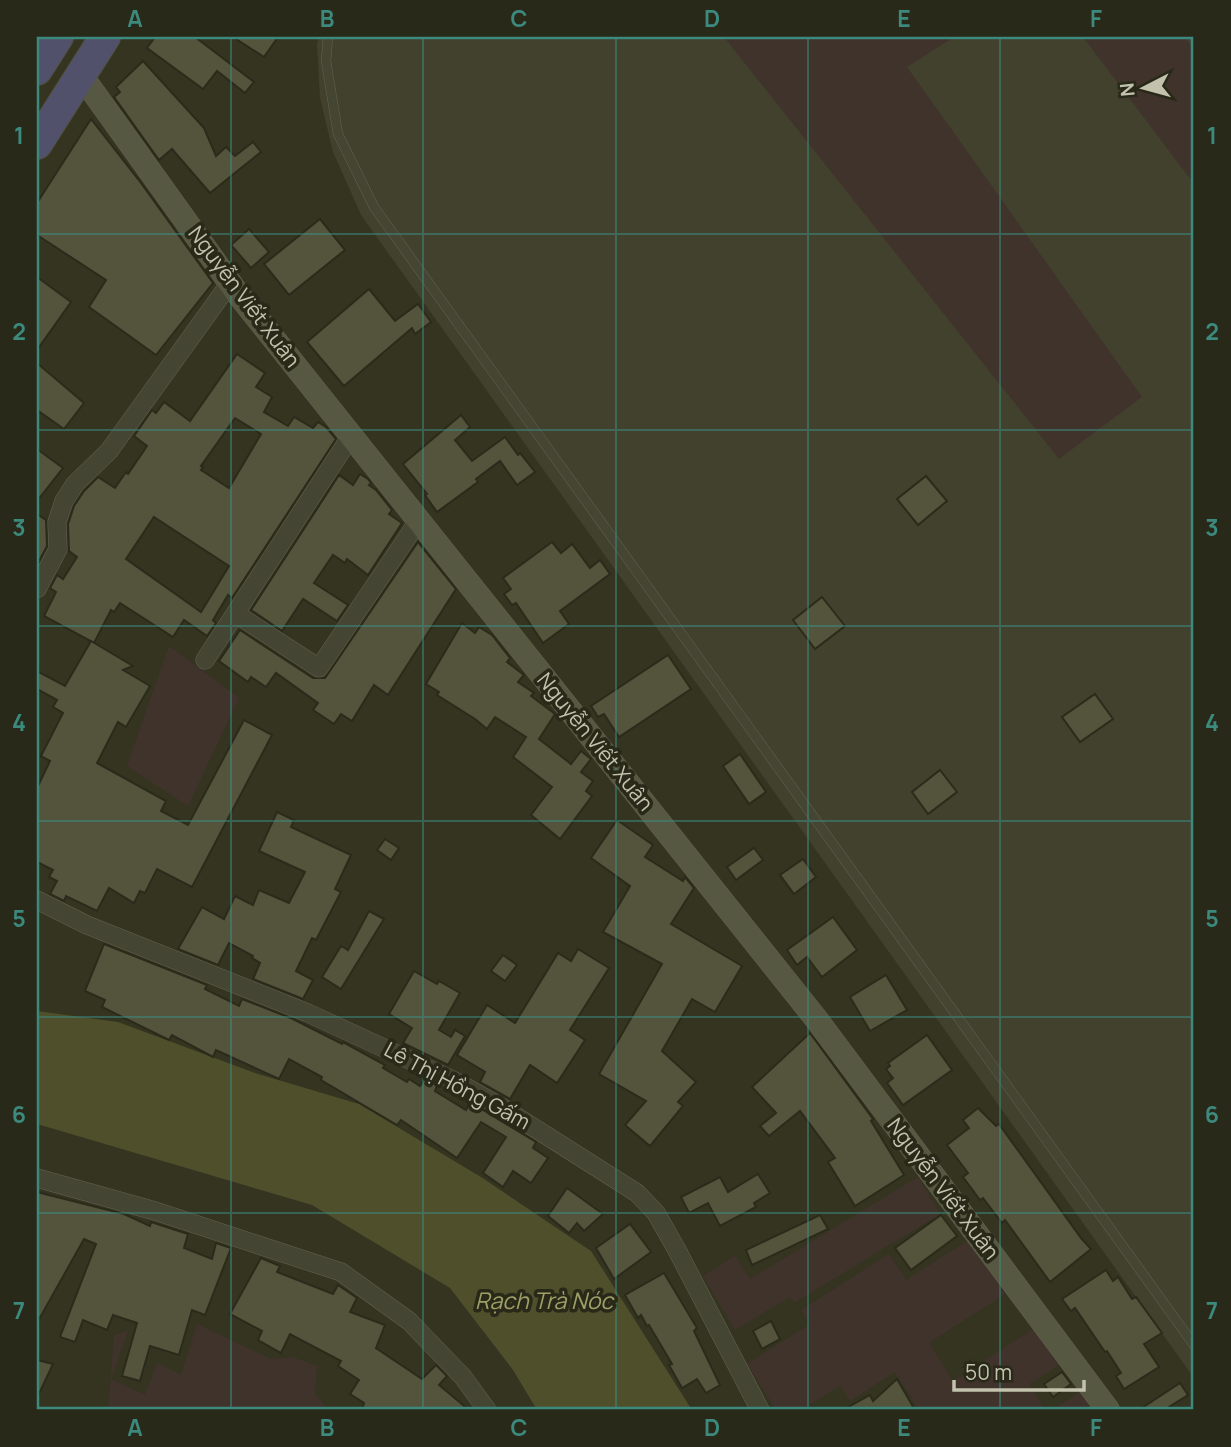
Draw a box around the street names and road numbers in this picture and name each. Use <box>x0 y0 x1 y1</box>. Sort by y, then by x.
street label: Nguyễn Viết Xuân <box>182 220 307 373</box>
street label: Nguyễn Viết Xuân <box>531 667 660 816</box>
street label: Lê Thị Hồng Gấm <box>380 1035 535 1135</box>
street label: Nguyễn Viết Xuân <box>881 1112 1006 1265</box>

